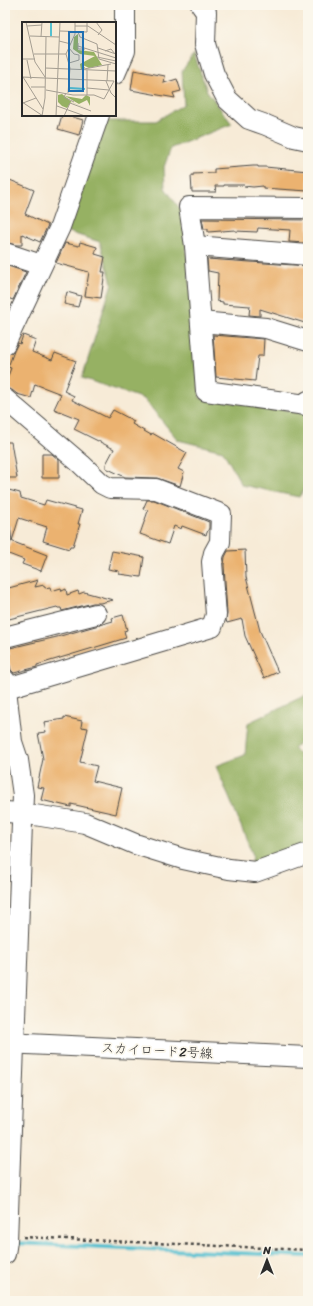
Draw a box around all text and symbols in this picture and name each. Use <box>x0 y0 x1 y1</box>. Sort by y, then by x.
inset map <box>22 22 116 116</box>
street label: スカイロード2号線 <box>101 1036 214 1065</box>
north arrow <box>247 1240 287 1280</box>
text: N <box>262 1241 271 1260</box>

